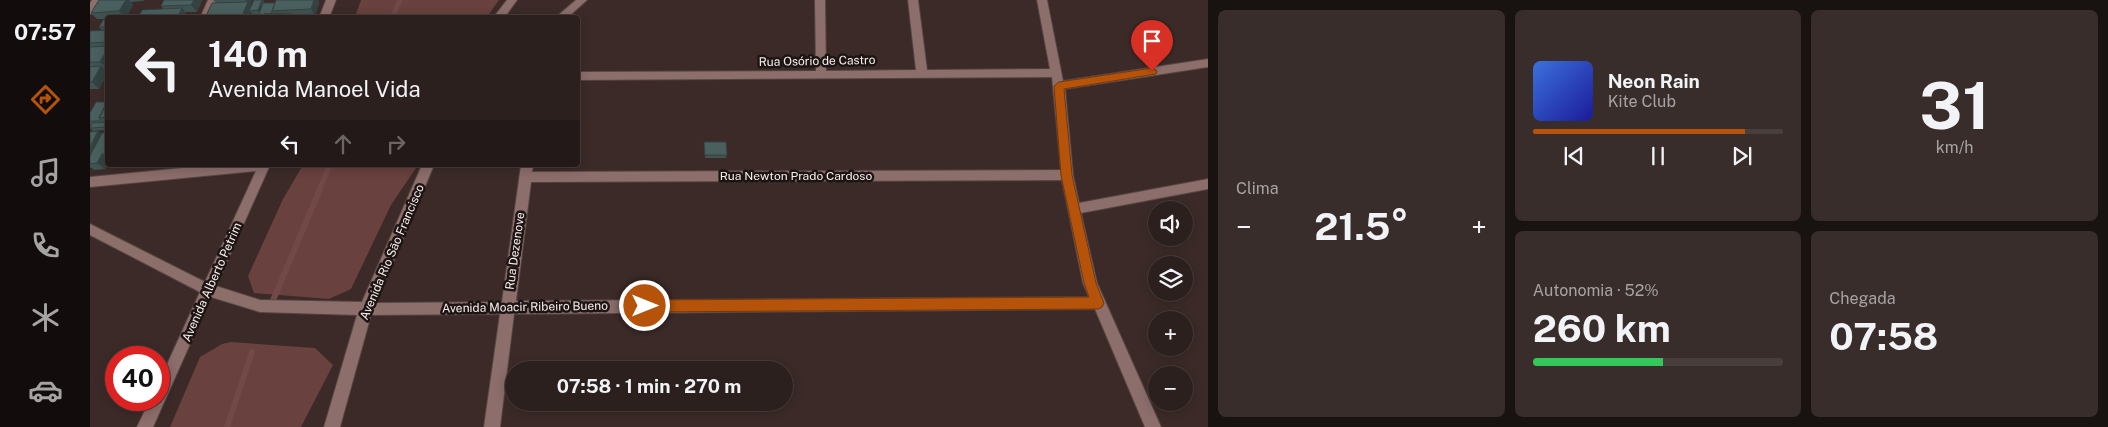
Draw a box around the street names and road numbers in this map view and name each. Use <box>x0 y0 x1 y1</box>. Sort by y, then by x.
street label: Rua Osório de Castro <box>758 53 876 69</box>
street label: Rua Newton Prado Cardoso <box>720 169 872 183</box>
street label: Avenida Rio São Francisco <box>357 182 427 322</box>
street label: Rua Dezenove <box>503 211 527 291</box>
street label: Avenida Alberto Petrim <box>179 220 245 344</box>
street label: Avenida Moacir Ribeiro Bueno <box>442 299 608 315</box>

